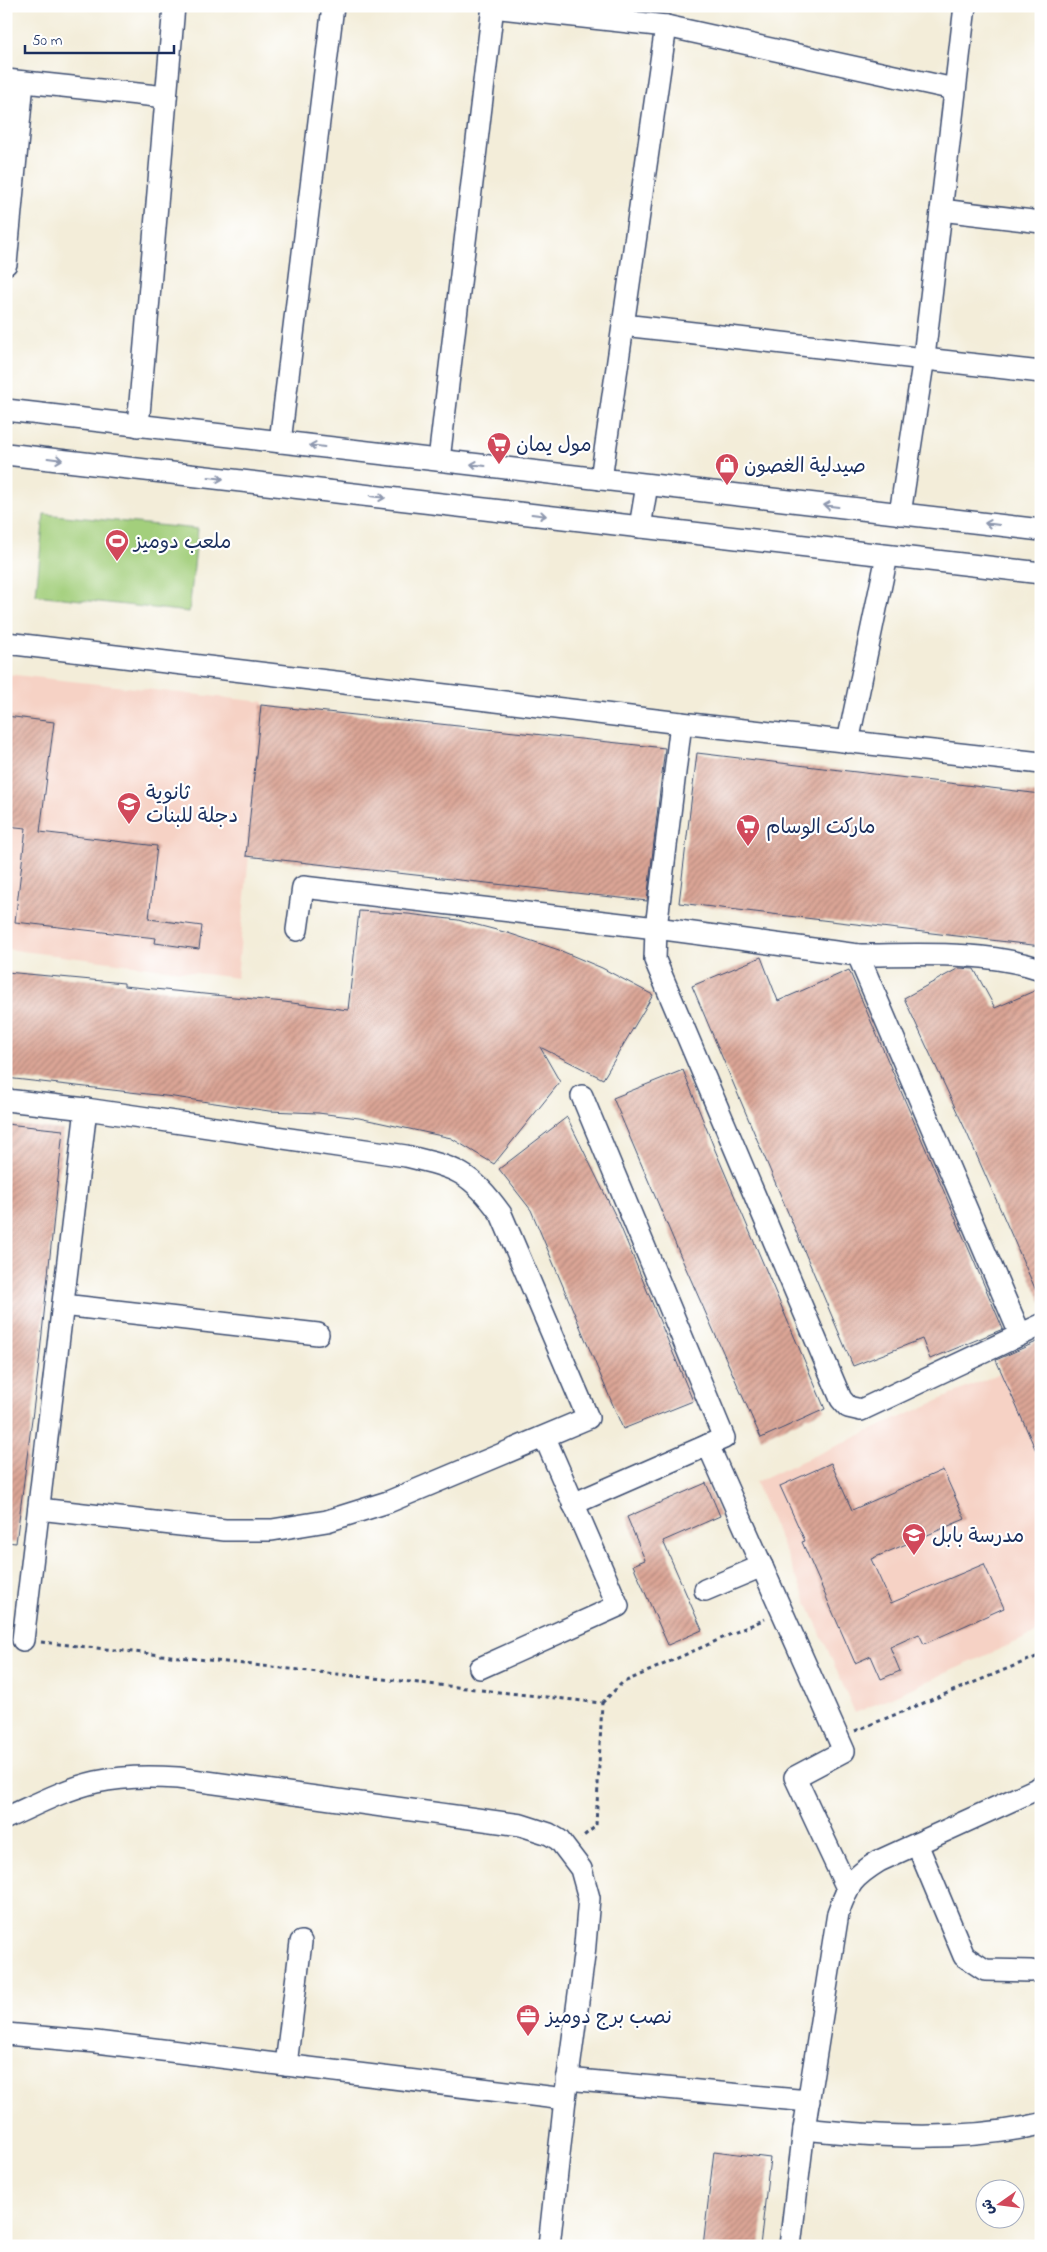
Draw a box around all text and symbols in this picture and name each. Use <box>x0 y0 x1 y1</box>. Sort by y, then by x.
scale bar <box>25 22 174 54</box>
text: 50 m <box>32 30 63 52</box>
supermarket icon: مول يمان <box>486 431 512 465</box>
place label: مول يمان <box>516 432 592 461</box>
one-way arrow <box>309 441 325 451</box>
shop icon: صيدلية الغصون <box>714 452 740 486</box>
place label: صيدلية الغصون <box>744 453 866 482</box>
one-way arrow <box>46 454 62 464</box>
one-way arrow <box>471 460 487 470</box>
one-way arrow <box>208 473 224 483</box>
one-way arrow <box>369 492 385 502</box>
one-way arrow <box>823 501 839 511</box>
one-way arrow <box>531 510 547 520</box>
one-way arrow <box>985 519 1001 529</box>
sports icon: ملعب دوميز <box>104 528 130 562</box>
place label: ملعب دوميز <box>132 529 231 558</box>
place label: ثانوية دجلة للبنات <box>146 780 238 832</box>
school or university icon: ثانوية دجلة للبنات <box>116 791 142 825</box>
supermarket icon: ماركت الوسام <box>735 813 761 847</box>
place label: ماركت الوسام <box>766 814 875 843</box>
school or university icon: مدرسة بابل <box>901 1522 927 1556</box>
place label: مدرسة بابل <box>932 1523 1024 1552</box>
office icon: نصب برج دوميز <box>515 2003 541 2037</box>
place label: نصب برج دوميز <box>544 2004 672 2033</box>
north arrow <box>974 2180 1024 2230</box>
text: ش <box>977 2197 1001 2217</box>

